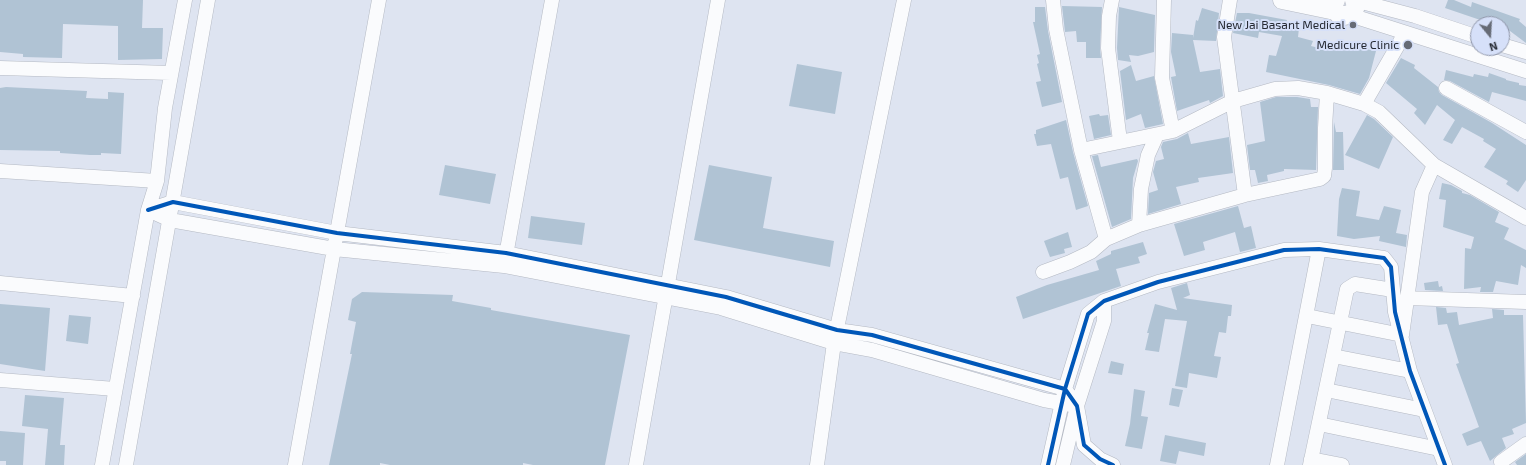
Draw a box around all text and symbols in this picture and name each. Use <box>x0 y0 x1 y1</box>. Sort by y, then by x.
north arrow <box>1470 16 1510 56</box>
place label: New Jai Basant Medical <box>1217 18 1345 32</box>
marker: New Jai Basant Medical <box>1348 20 1358 30</box>
place label: Medicure Clinic <box>1317 38 1399 52</box>
marker: Medicure Clinic <box>1402 39 1414 51</box>
text: N <box>1488 40 1499 54</box>

